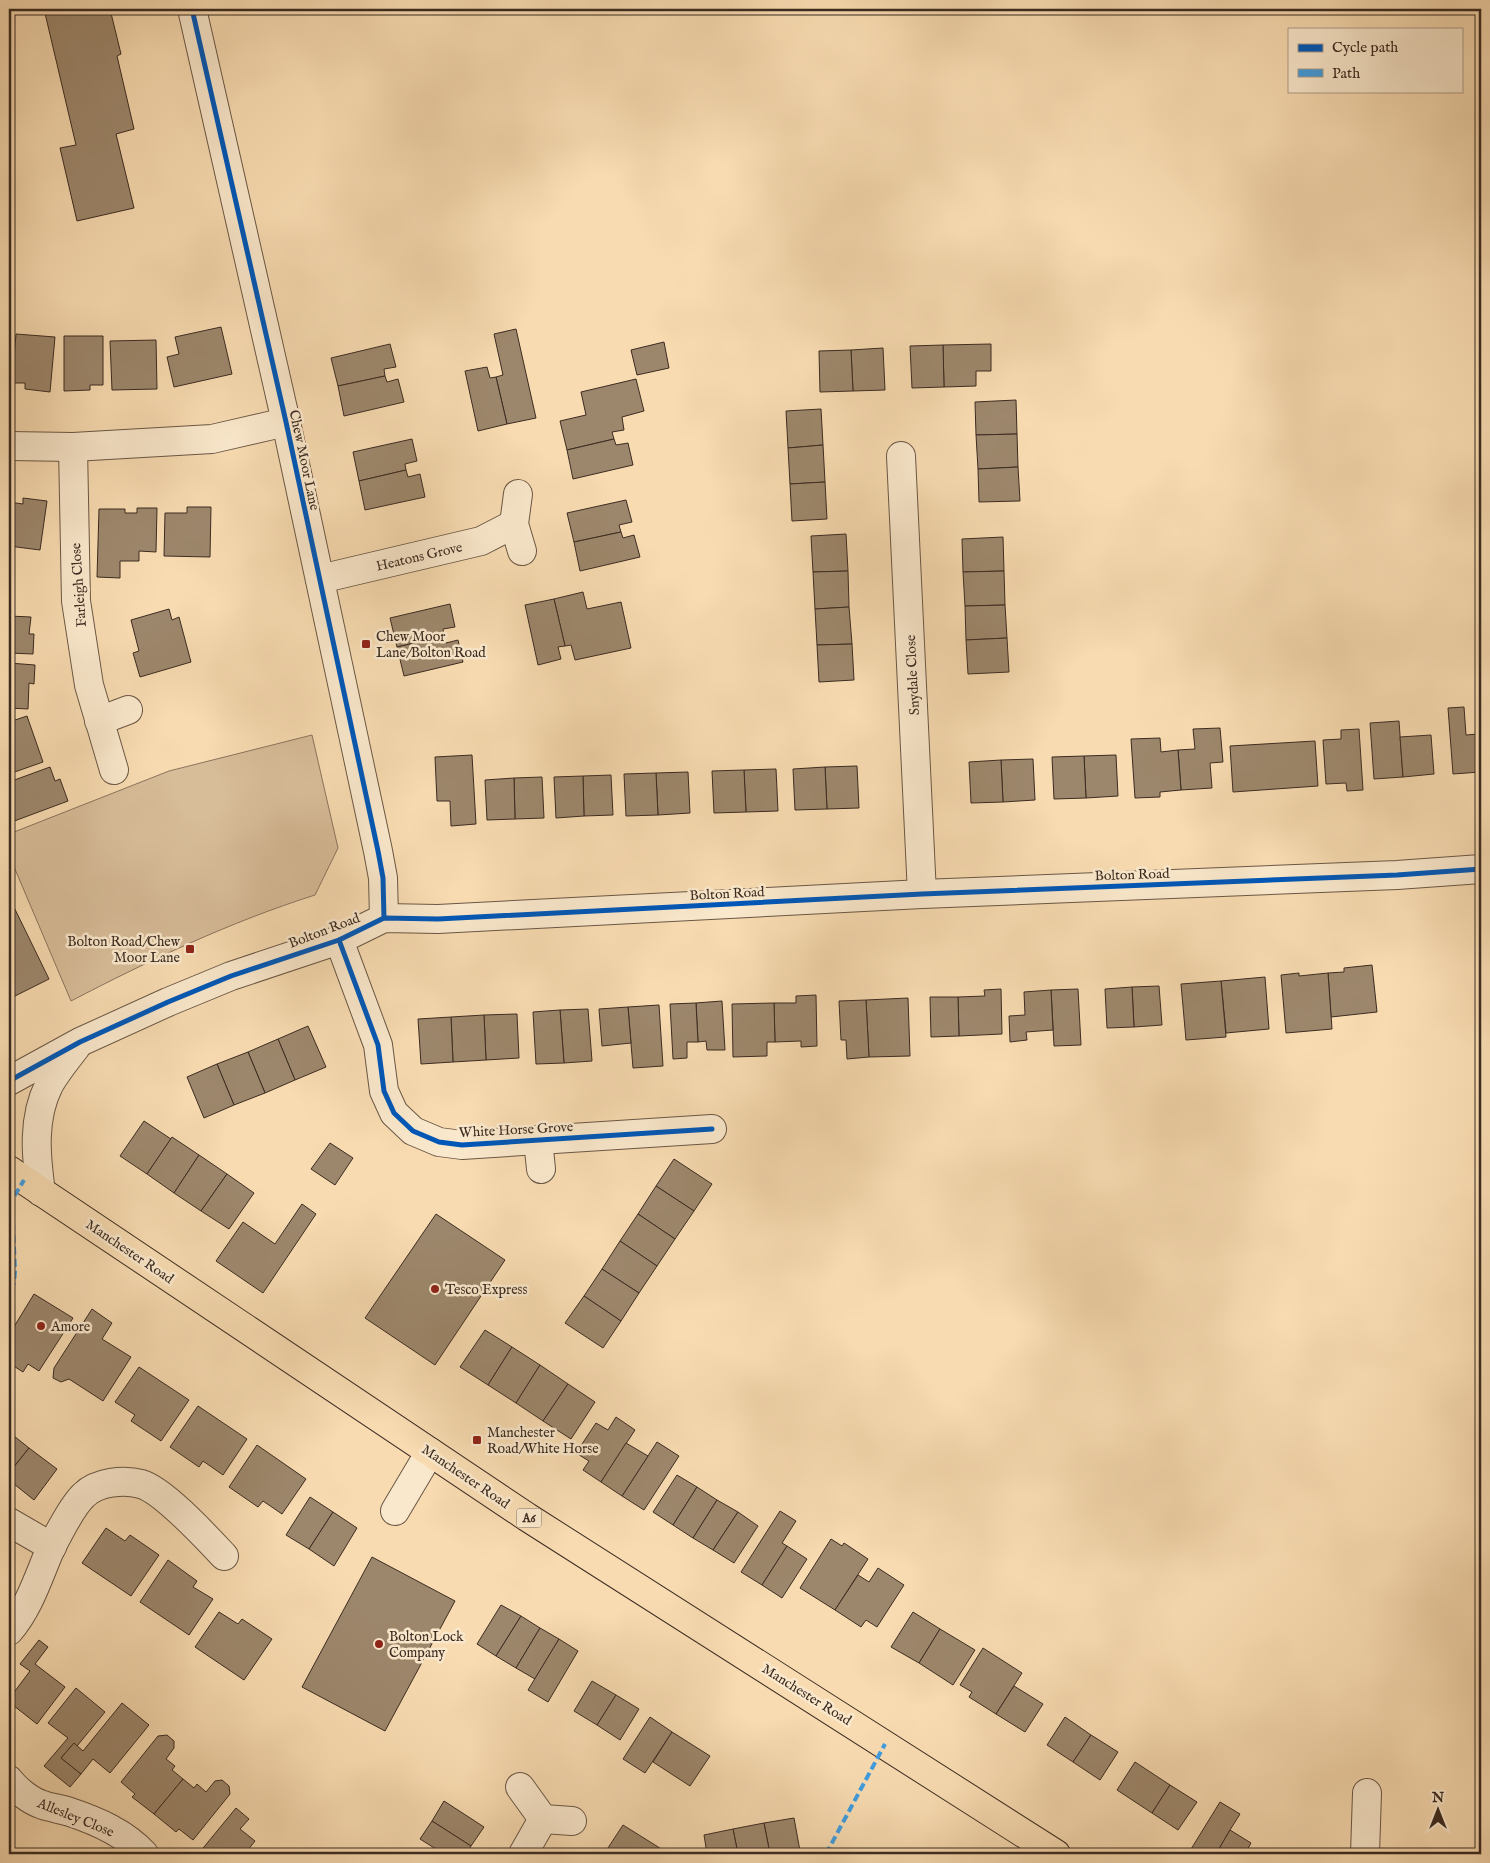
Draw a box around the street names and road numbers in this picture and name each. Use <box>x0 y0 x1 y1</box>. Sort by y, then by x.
street label: Chew Moor Lane <box>285 408 324 513</box>
street label: Heatons Grove <box>374 538 465 576</box>
street label: Farleigh Close <box>67 542 91 628</box>
street label: Snydale Close <box>902 634 924 716</box>
street label: Bolton Road <box>1094 865 1170 885</box>
street label: Bolton Road <box>689 883 766 905</box>
street label: Bolton Road <box>286 909 363 953</box>
street label: White Horse Grove <box>458 1118 574 1142</box>
street label: Manchester Road <box>82 1216 177 1288</box>
street label: Manchester Road <box>418 1441 513 1513</box>
road number: A6 <box>516 1509 542 1528</box>
street label: Manchester Road <box>758 1660 855 1730</box>
street label: Allesley Close <box>34 1794 117 1842</box>

